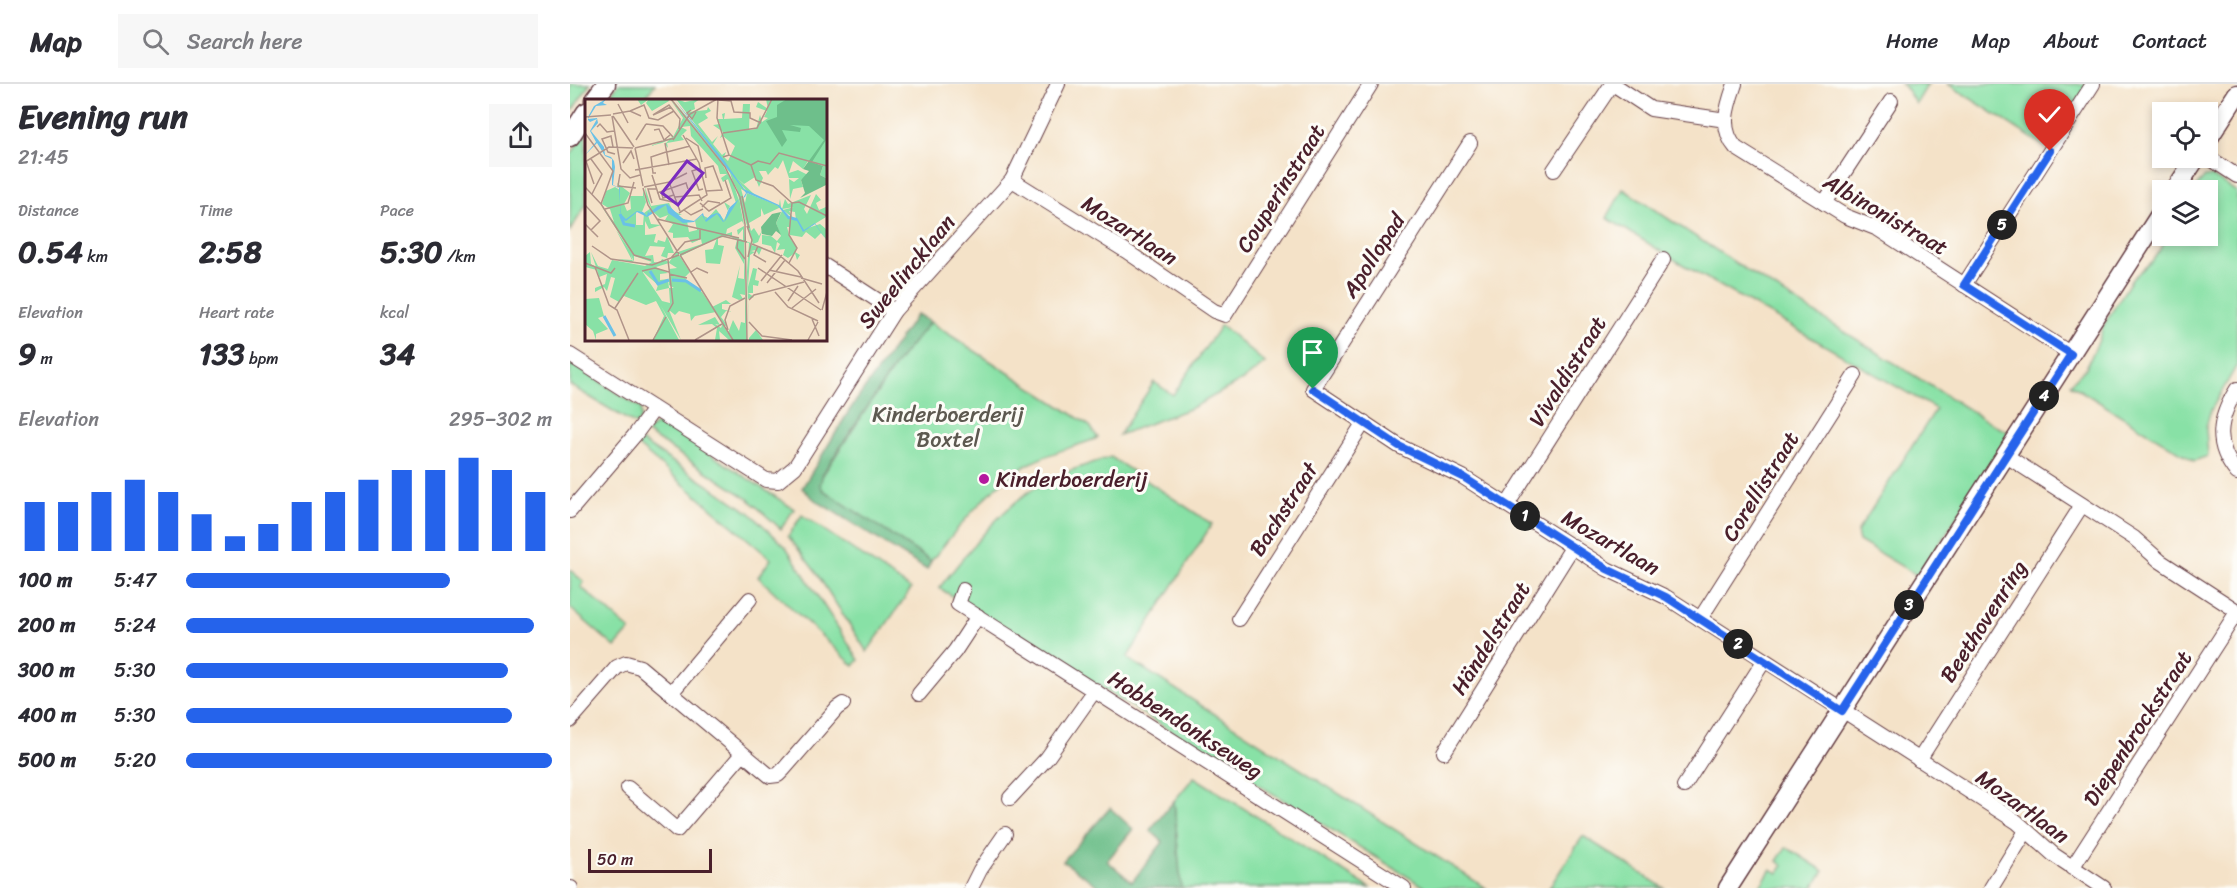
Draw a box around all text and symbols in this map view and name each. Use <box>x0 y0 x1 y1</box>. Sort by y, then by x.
search box <box>118 14 538 68</box>
text: Map <box>30 17 82 66</box>
text: Search here <box>187 22 303 61</box>
text: Home <box>1886 22 1938 60</box>
text: Map <box>1971 22 2010 60</box>
text: About <box>2043 22 2100 60</box>
text: Contact <box>2133 22 2207 60</box>
icon: search <box>139 25 172 58</box>
text: Evening run <box>18 88 188 146</box>
pin <box>2024 89 2075 151</box>
icon: check <box>2033 98 2066 131</box>
inset map <box>585 99 826 340</box>
map controls <box>2152 102 2218 246</box>
button: locate <box>2152 102 2218 168</box>
button: share <box>489 104 552 167</box>
street label: Couperinstraat <box>1225 116 1336 261</box>
text: 21:45 <box>18 140 69 175</box>
street label: Albinonistraat <box>1815 162 1956 266</box>
button: layers <box>2152 180 2218 246</box>
street label: Mozartlaan <box>1074 184 1186 276</box>
text: Distance <box>18 196 79 225</box>
text: Time <box>199 196 233 225</box>
text: Pace <box>380 196 414 225</box>
street label: Apollopad <box>1331 204 1416 307</box>
street label: Sweelincklaan <box>848 205 965 338</box>
pin: 5 <box>1987 210 2017 240</box>
text: 5 <box>1997 210 2007 239</box>
text: 0.54 <box>18 225 83 279</box>
text: 2:58 <box>199 225 262 279</box>
text: 5:30 <box>380 225 443 279</box>
text: km <box>83 242 108 271</box>
text: /km <box>443 242 476 271</box>
text: Elevation <box>18 298 83 327</box>
text: Heart rate <box>199 298 274 327</box>
text: kcal <box>380 298 409 327</box>
street label: Vivaldistraat <box>1518 308 1617 435</box>
text: 9 <box>18 327 36 381</box>
text: 133 <box>199 327 245 381</box>
text: 34 <box>380 327 415 381</box>
pin <box>1287 327 1338 389</box>
icon: arrive <box>1296 336 1329 369</box>
text: m <box>36 344 53 373</box>
text: bpm <box>245 344 279 373</box>
pin: 4 <box>2029 381 2059 411</box>
text: 4 <box>2039 381 2049 410</box>
park label: Kinderboerderij Boxtel <box>872 395 1025 459</box>
text: Elevation <box>18 402 99 437</box>
text: 295–302 m <box>449 402 552 437</box>
street label: Corellistraat <box>1711 423 1810 549</box>
street label: Bachstraat <box>1238 453 1329 564</box>
place label: Kinderboerderij <box>996 460 1149 499</box>
marker: Kinderboerderij <box>977 472 991 486</box>
street label: Mozartlaan <box>1554 498 1668 587</box>
pin: 1 <box>1510 501 1540 531</box>
text: 1 <box>1522 501 1528 530</box>
street label: Beethovenring <box>1929 552 2038 691</box>
text: 100 m <box>18 563 72 598</box>
text: 5:47 <box>114 563 156 598</box>
street label: Händelstraat <box>1440 573 1541 703</box>
pin: 3 <box>1894 590 1924 620</box>
text: 3 <box>1905 590 1913 619</box>
text: 200 m <box>18 608 75 643</box>
text: 5:24 <box>114 608 156 643</box>
pin: 2 <box>1723 629 1753 659</box>
text: 2 <box>1733 629 1743 658</box>
street label: Diepenbrockstraat <box>2072 642 2203 814</box>
text: 300 m <box>18 653 75 688</box>
text: 5:30 <box>114 653 156 688</box>
street label: Hobbendonkseweg <box>1100 659 1271 789</box>
text: 400 m <box>18 698 76 733</box>
text: 5:30 <box>114 698 156 733</box>
text: 500 m <box>18 743 76 778</box>
text: 5:20 <box>114 743 156 778</box>
street label: Mozartlaan <box>1967 759 2078 854</box>
text: 50 m <box>597 845 633 874</box>
scale bar <box>588 846 712 874</box>

